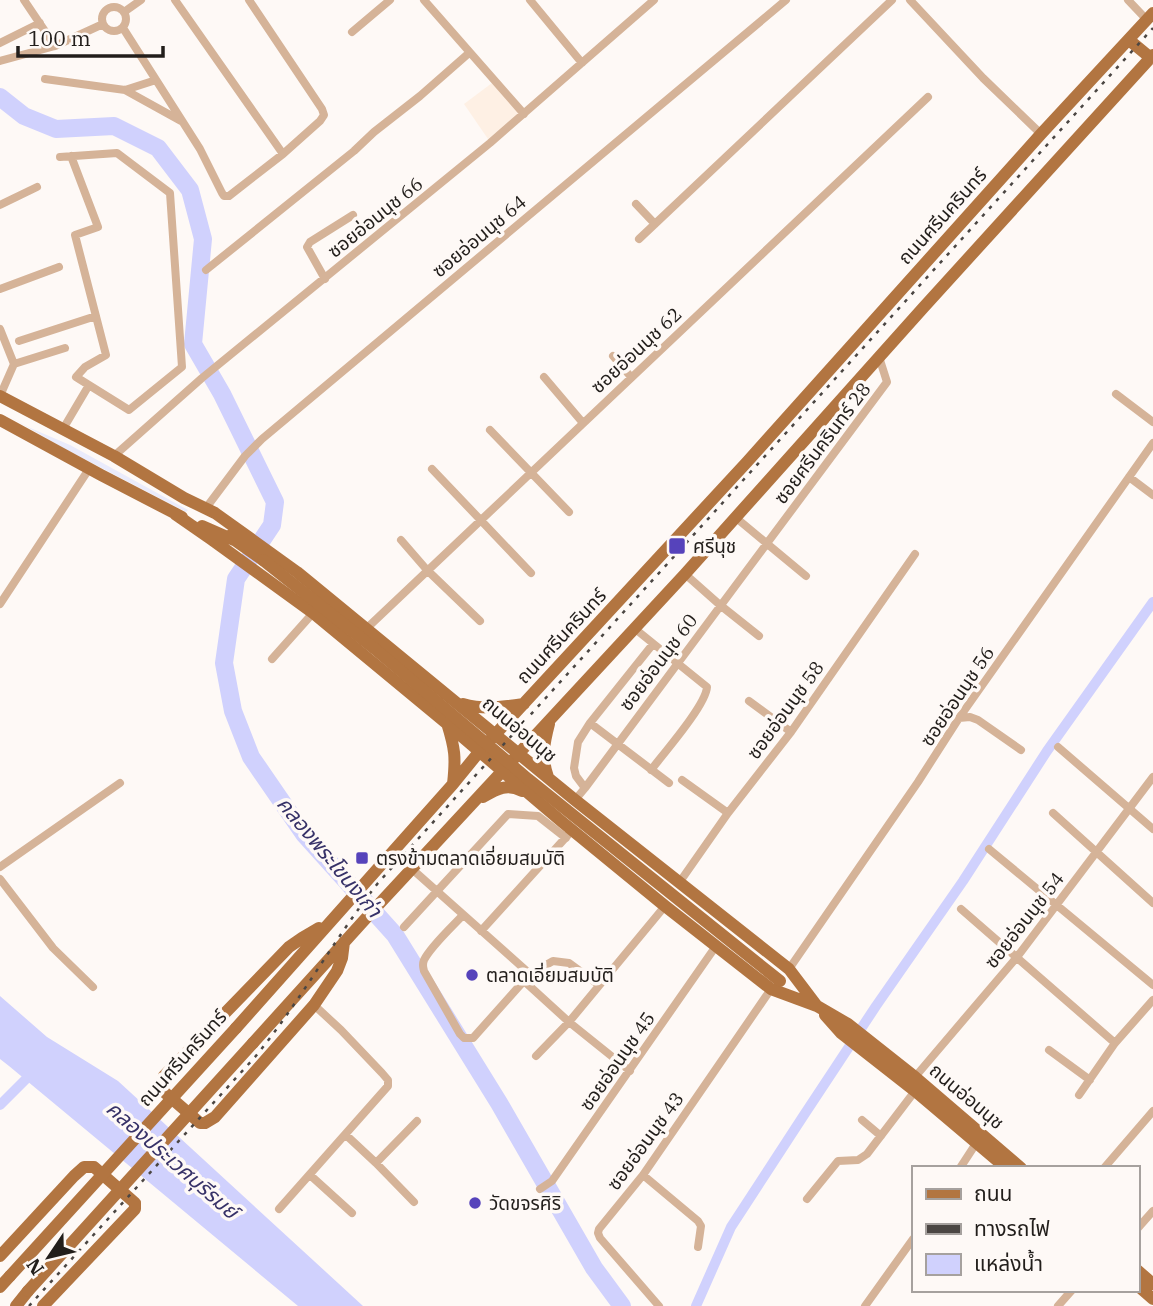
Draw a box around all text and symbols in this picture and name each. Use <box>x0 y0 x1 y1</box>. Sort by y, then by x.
scale bar <box>18 14 163 58</box>
text: 100 m <box>28 24 91 52</box>
street label: ถนนศรีนครินทร์ <box>893 162 992 269</box>
street label: ซอยอ่อนนุช 66 <box>323 171 427 263</box>
street label: ซอยอ่อนนุช 64 <box>427 190 531 282</box>
street label: ซอยอ่อนนุช 62 <box>586 302 686 398</box>
street label: ซอยศรีนครินทร์ 28 <box>768 377 876 509</box>
place label: ศรีนุช <box>693 534 736 558</box>
marker: ศรีนุช <box>667 536 687 556</box>
street label: ถนนศรีนครินทร์ <box>511 583 612 688</box>
street label: ซอยอ่อนนุช 60 <box>614 609 702 715</box>
street label: ซอยอ่อนนุช 56 <box>915 641 999 751</box>
street label: ซอยอ่อนนุช 58 <box>741 656 829 764</box>
street label: ถนนอ่อนนุช <box>478 691 562 767</box>
water label: คลองพระโขนงเก่า <box>271 790 389 924</box>
place label: ตรงข้ามตลาดเอี่ยมสมบัติ <box>376 845 565 870</box>
marker: ตรงข้ามตลาดเอี่ยมสมบัติ <box>354 850 370 866</box>
street label: ซอยอ่อนนุช 54 <box>979 867 1069 973</box>
place label: ตลาดเอี่ยมสมบัติ <box>486 962 614 987</box>
marker: ตลาดเอี่ยมสมบัติ <box>464 967 480 983</box>
street label: ถนนศรีนครินทร์ <box>133 1004 232 1111</box>
street label: ซอยอ่อนนุช 45 <box>574 1007 660 1115</box>
street label: ถนนอ่อนนุช <box>925 1058 1009 1134</box>
street label: ซอยอ่อนนุช 43 <box>601 1087 689 1195</box>
water label: คลองประเวศบุรีรมย์ <box>101 1094 248 1227</box>
legend <box>912 1166 1139 1292</box>
text: ถนน <box>974 1179 1012 1207</box>
place label: วัดขจรศิริ <box>489 1191 561 1215</box>
marker: วัดขจรศิริ <box>467 1195 483 1211</box>
text: ทางรถไฟ <box>974 1214 1050 1242</box>
north arrow <box>14 1222 84 1292</box>
text: แหล่งน้ำ <box>974 1249 1043 1277</box>
text: N <box>21 1254 49 1280</box>

